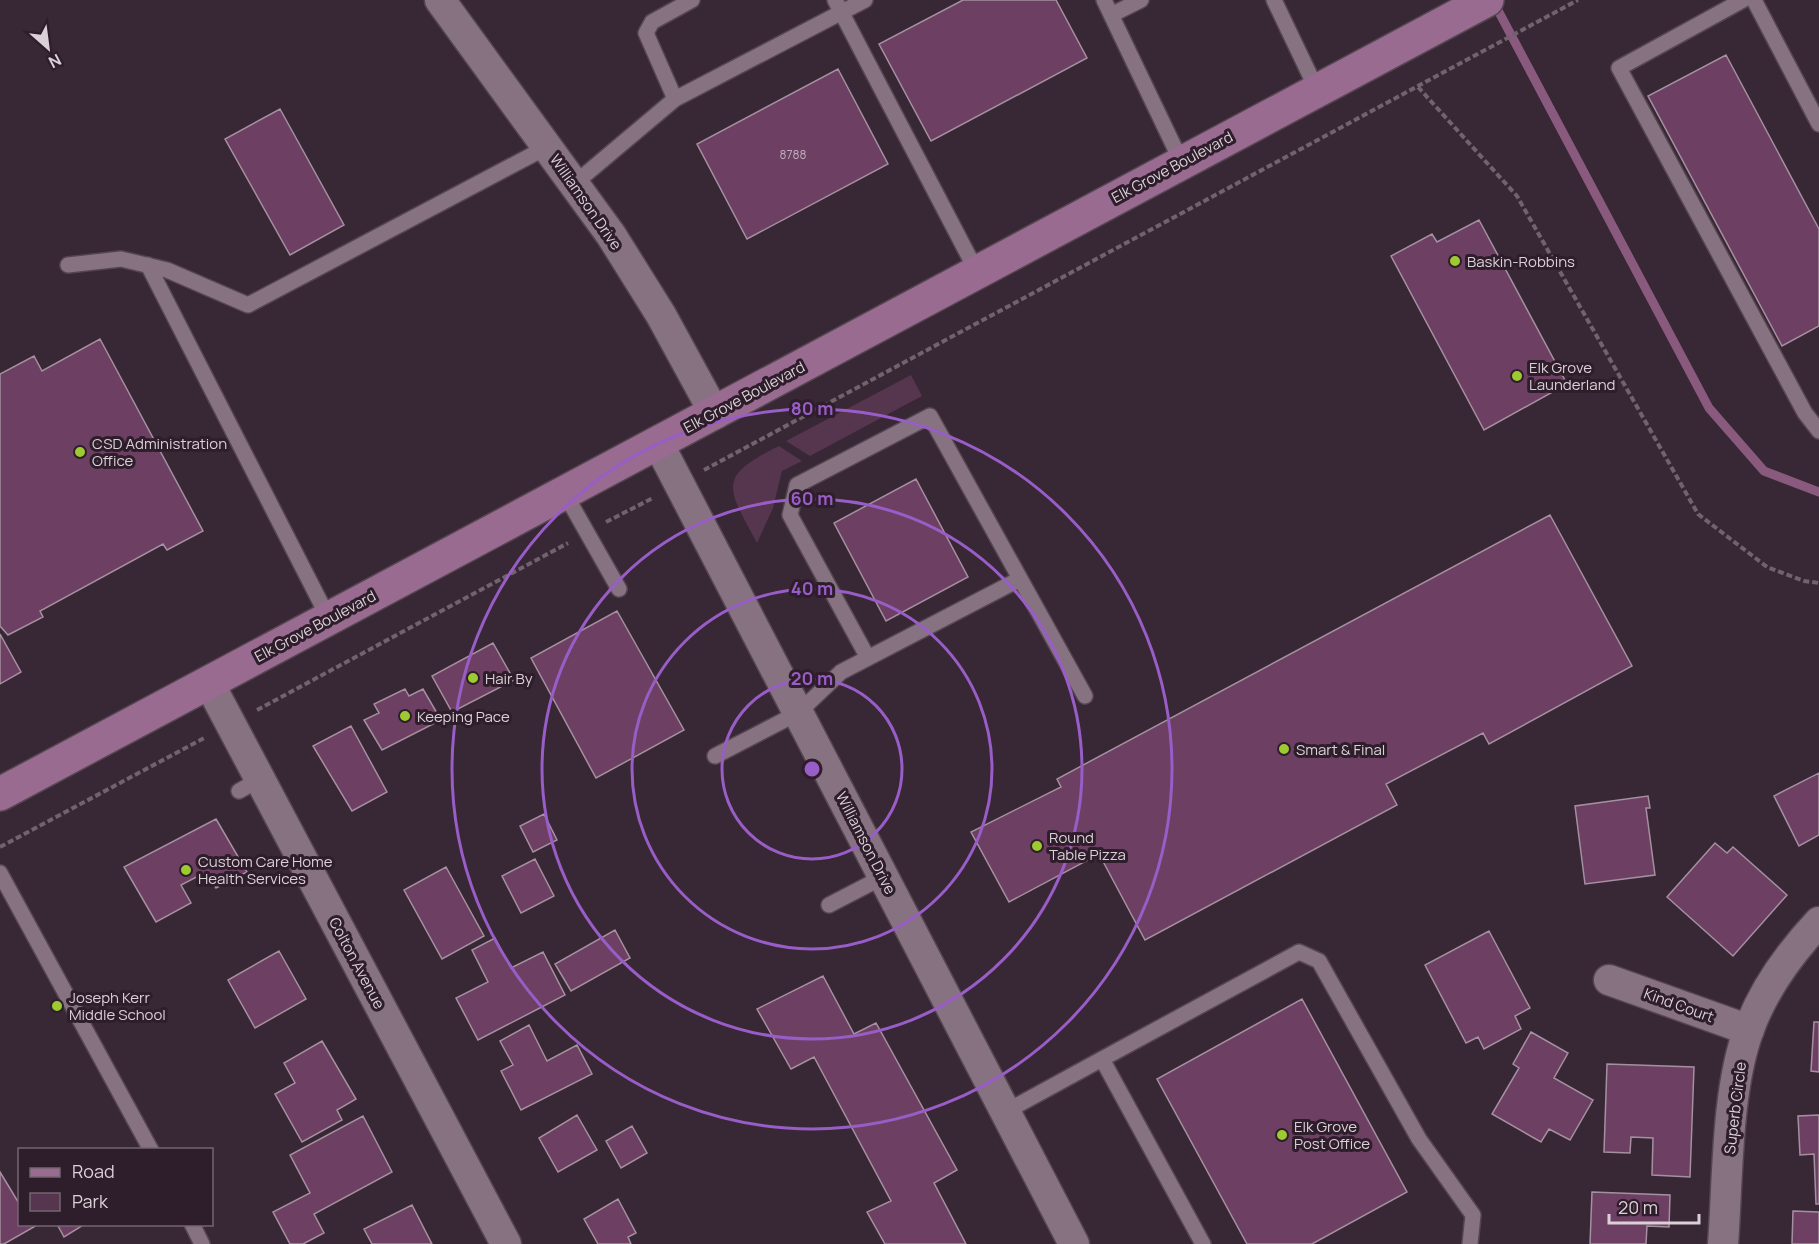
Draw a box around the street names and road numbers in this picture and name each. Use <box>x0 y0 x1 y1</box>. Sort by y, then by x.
street label: Elk Grove Boulevard <box>1108 126 1236 208</box>
street label: Williamson Drive <box>545 150 627 254</box>
street label: Elk Grove Boulevard <box>680 356 808 438</box>
street label: Elk Grove Boulevard <box>251 585 379 667</box>
street label: Williamson Drive <box>831 788 901 898</box>
street label: Colton Avenue <box>324 914 390 1013</box>
street label: Kind Court <box>1641 983 1717 1027</box>
street label: Superb Circle <box>1719 1060 1751 1155</box>

